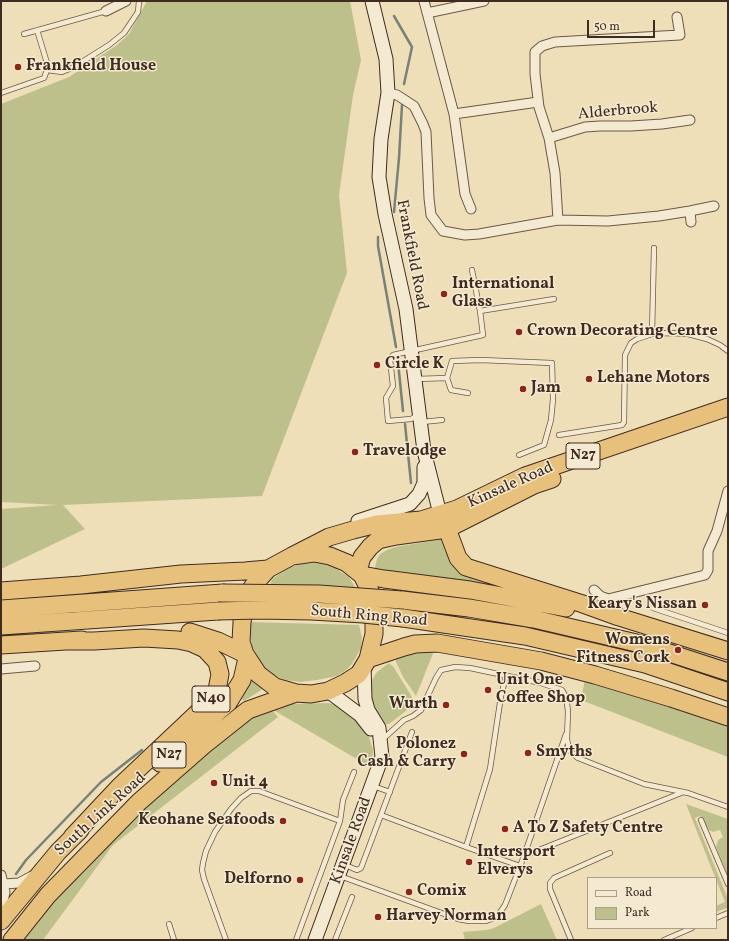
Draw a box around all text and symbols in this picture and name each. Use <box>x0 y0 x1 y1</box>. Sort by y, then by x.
scale bar <box>589 12 657 38</box>
text: 50 m <box>594 19 620 35</box>
place label: Frankfield House <box>26 57 156 77</box>
marker: Frankfield House <box>13 62 23 72</box>
street label: Alderbrook <box>577 99 659 125</box>
street label: Frankfield Road <box>391 198 431 312</box>
place label: International Glass <box>452 275 555 313</box>
marker: International Glass <box>439 289 449 299</box>
place label: Crown Decorating Centre <box>527 322 718 342</box>
marker: Crown Decorating Centre <box>514 327 524 337</box>
place label: Circle K <box>385 355 444 375</box>
marker: Circle K <box>372 360 382 370</box>
place label: Lehane Motors <box>597 369 710 389</box>
marker: Lehane Motors <box>584 374 594 384</box>
place label: Jam <box>531 379 561 399</box>
marker: Jam <box>518 384 528 394</box>
place label: Travelodge <box>363 442 446 462</box>
road number: N27 <box>566 443 600 469</box>
marker: Travelodge <box>350 447 360 457</box>
street label: Kinsale Road <box>465 459 557 513</box>
place label: Keary's Nissan <box>587 595 697 615</box>
marker: Keary's Nissan <box>700 600 710 610</box>
street label: South Ring Road <box>310 602 428 632</box>
place label: Womens Fitness Cork <box>576 631 670 669</box>
marker: Womens Fitness Cork <box>673 645 683 655</box>
place label: Unit One Coffee Shop <box>496 671 585 709</box>
marker: Unit One Coffee Shop <box>483 685 493 695</box>
road number: N40 <box>192 686 230 712</box>
place label: Wurth <box>389 695 438 715</box>
marker: Wurth <box>441 700 451 710</box>
place label: Polonez Cash & Carry <box>357 735 456 773</box>
road number: N27 <box>152 742 186 768</box>
place label: Smyths <box>536 743 592 763</box>
marker: Smyths <box>523 748 533 758</box>
marker: Polonez Cash & Carry <box>459 749 469 759</box>
street label: South Link Road <box>51 769 151 861</box>
place label: Unit 4 <box>222 773 268 793</box>
marker: Unit 4 <box>209 778 219 788</box>
street label: Kinsale Road <box>327 795 377 887</box>
place label: Keohane Seafoods <box>138 811 275 831</box>
marker: Keohane Seafoods <box>278 816 288 826</box>
place label: A To Z Safety Centre <box>513 819 663 839</box>
marker: A To Z Safety Centre <box>500 824 510 834</box>
place label: Intersport Elverys <box>477 843 555 881</box>
marker: Intersport Elverys <box>464 857 474 867</box>
place label: Delforno <box>224 870 292 890</box>
marker: Delforno <box>295 875 305 885</box>
legend <box>587 877 717 929</box>
place label: Comix <box>417 882 467 902</box>
text: Road <box>625 885 652 901</box>
marker: Comix <box>404 887 414 897</box>
text: Park <box>625 905 650 921</box>
place label: Harvey Norman <box>386 907 507 927</box>
marker: Harvey Norman <box>373 912 383 922</box>

